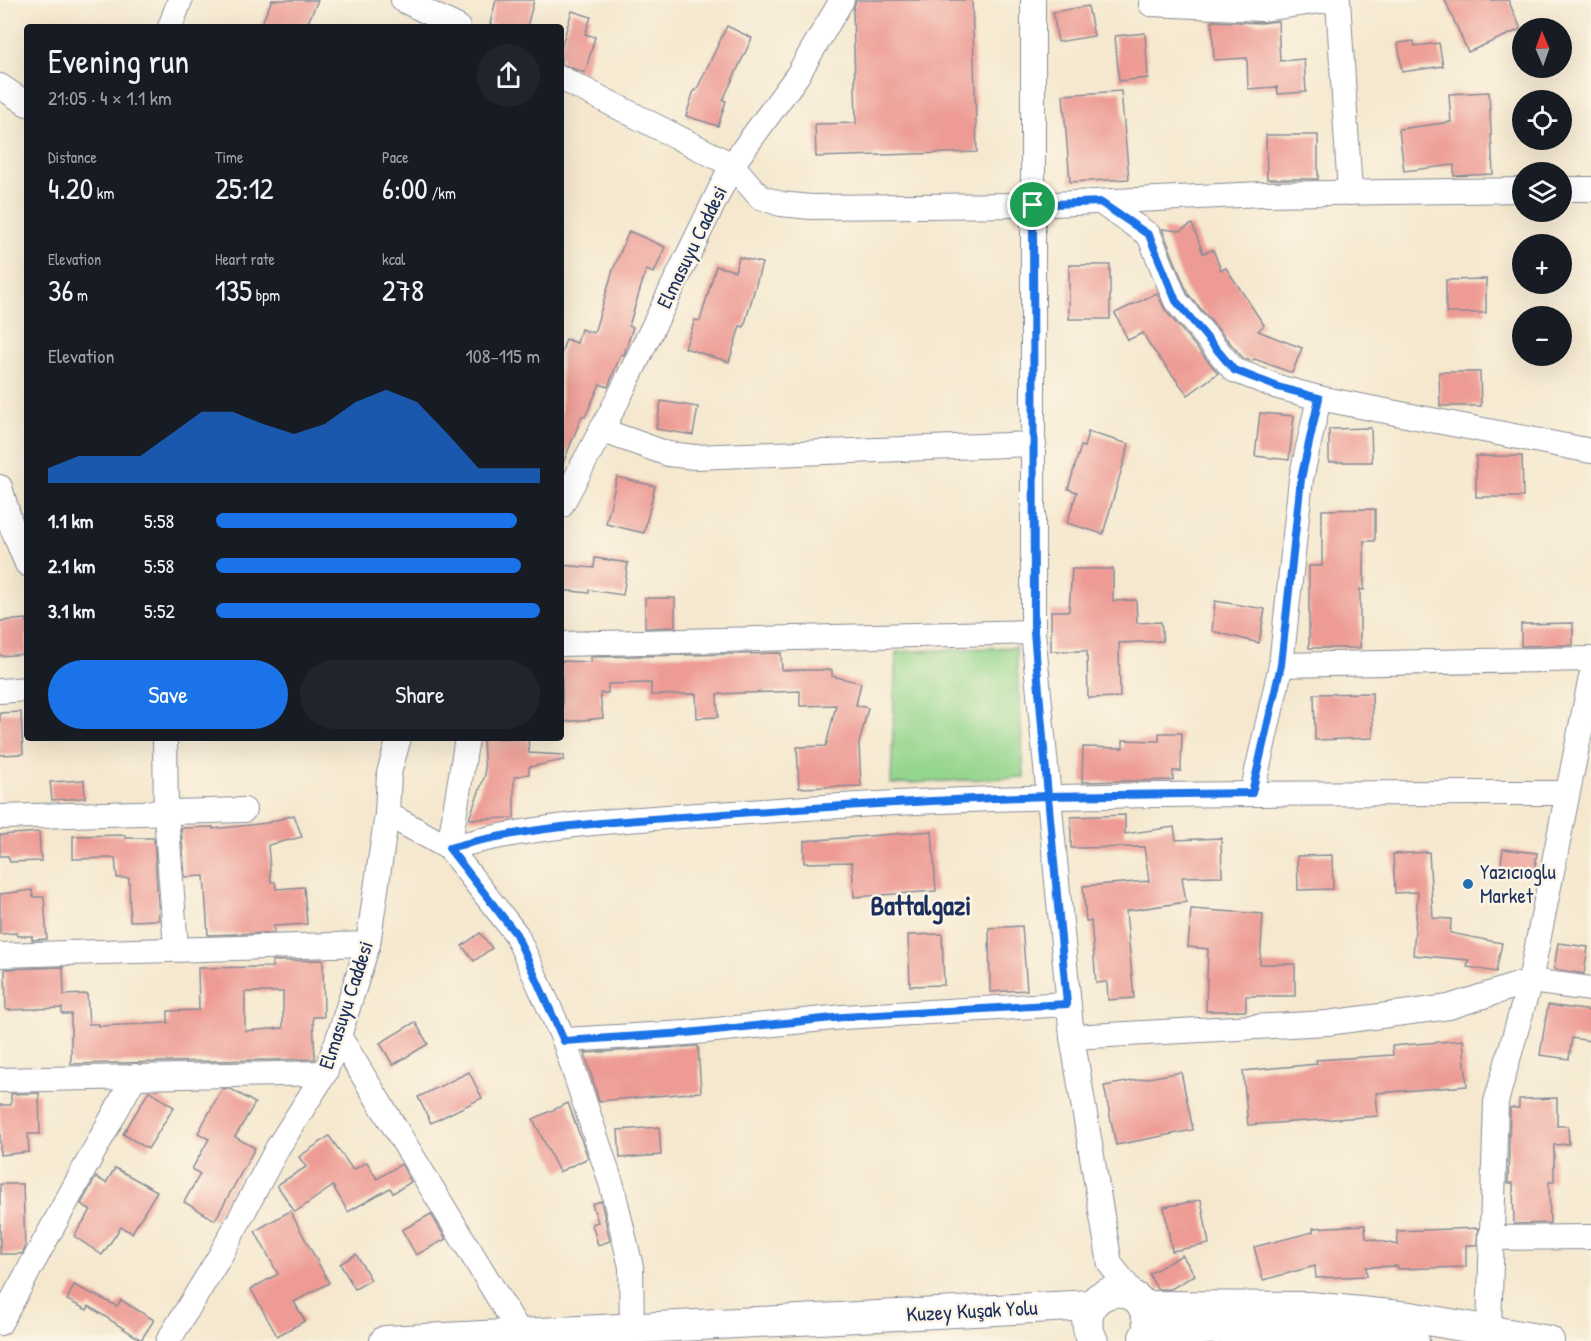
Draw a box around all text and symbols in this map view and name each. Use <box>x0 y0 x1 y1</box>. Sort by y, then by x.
north arrow <box>1512 18 1572 78</box>
map controls <box>1512 18 1572 366</box>
text: Evening run <box>48 39 189 83</box>
button: share <box>477 44 540 107</box>
text: 21:05 · 4 × 1.1 km <box>48 84 172 111</box>
button: locate <box>1512 90 1572 150</box>
text: Distance <box>48 146 97 168</box>
text: Time <box>215 146 243 168</box>
text: Pace <box>382 146 409 168</box>
button: layers <box>1512 162 1572 222</box>
text: 4.20 <box>48 168 93 208</box>
text: 25:12 <box>215 168 274 208</box>
text: 6:00 <box>382 168 428 208</box>
pin <box>1007 179 1058 230</box>
street label: Elmasuyu Caddesi <box>649 181 734 313</box>
text: km <box>93 182 114 204</box>
text: /km <box>428 182 456 204</box>
icon: arrive <box>1016 188 1049 221</box>
button: + <box>1512 234 1572 294</box>
text: Elevation <box>48 248 101 270</box>
text: Heart rate <box>215 248 275 270</box>
text: kcal <box>382 248 405 270</box>
text: 36 <box>48 270 73 310</box>
text: 135 <box>215 270 252 310</box>
text: 278 <box>382 270 424 310</box>
text: m <box>73 284 88 306</box>
text: bpm <box>252 284 280 306</box>
button: − <box>1512 306 1572 366</box>
text: Elevation <box>48 342 114 369</box>
text: 108–115 m <box>466 342 540 369</box>
text: 1.1 km <box>48 507 93 534</box>
text: 5:58 <box>144 507 174 534</box>
text: 2.1 km <box>48 552 95 579</box>
text: 5:58 <box>144 552 174 579</box>
text: 3.1 km <box>48 597 95 624</box>
text: 5:52 <box>144 597 175 624</box>
button: Save <box>48 660 288 729</box>
button: Share <box>300 660 540 729</box>
place label: Yazıcıoglu Market <box>1480 857 1556 910</box>
marker: Yazıcıoglu Market <box>1461 877 1475 891</box>
district label: Battalgazi <box>871 887 971 925</box>
street label: Elmasuyu Caddesi <box>311 937 380 1073</box>
street label: Kuzey Kuşak Yolu <box>906 1293 1039 1328</box>

